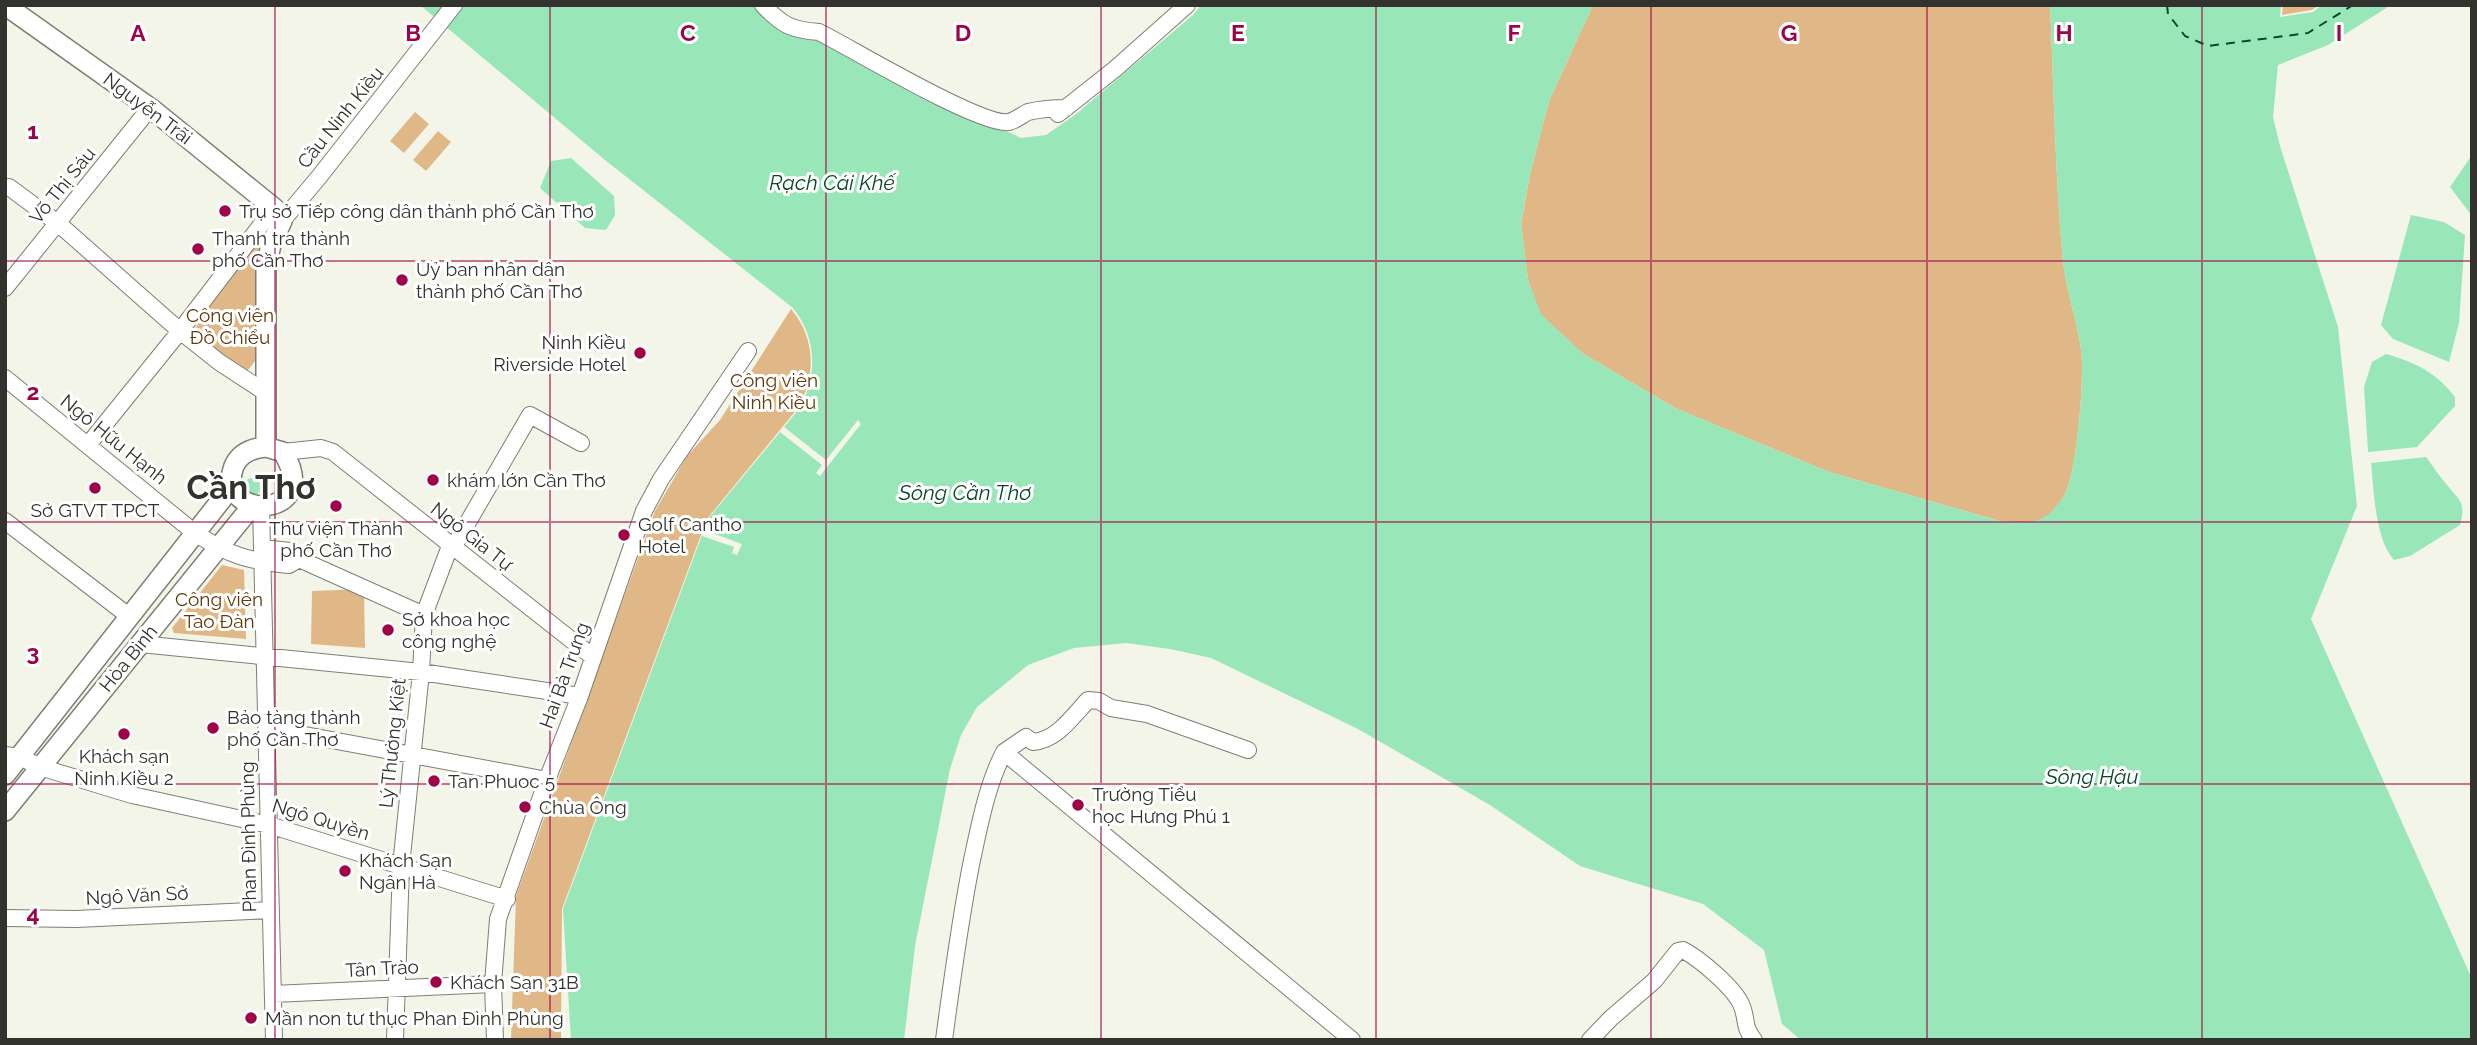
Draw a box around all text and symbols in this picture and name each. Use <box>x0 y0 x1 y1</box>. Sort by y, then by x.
text: A <box>130 19 146 46</box>
text: B <box>405 19 421 46</box>
text: C <box>680 19 696 46</box>
text: D <box>955 19 971 46</box>
text: E <box>1231 19 1245 46</box>
text: F <box>1507 19 1521 46</box>
text: G <box>1781 19 1797 46</box>
text: H <box>2055 19 2073 46</box>
text: I <box>2336 19 2342 46</box>
street label: Cầu Ninh Kiều <box>292 62 388 172</box>
street label: Nguyễn Trãi <box>99 68 197 148</box>
text: 1 <box>27 117 39 144</box>
street label: Võ Thị Sáu <box>24 142 100 228</box>
water label: Rạch Cái Khế <box>769 170 897 195</box>
place label: Trụ sở Tiếp công dân thành phố Cần Thơ <box>239 200 594 222</box>
marker: Trụ sở Tiếp công dân thành phố Cần Thơ <box>217 203 233 219</box>
place label: Thanh tra thành phố Cần Thơ <box>212 227 350 271</box>
marker: Thanh tra thành phố Cần Thơ <box>190 241 206 257</box>
place label: Uỷ ban nhân dân thành phố Cần Thơ <box>416 258 582 302</box>
marker: Uỷ ban nhân dân thành phố Cần Thơ <box>394 272 410 288</box>
park label: Công viên Đồ Chiểu <box>186 304 274 348</box>
place label: Ninh Kiều Riverside Hotel <box>493 331 627 375</box>
marker: Ninh Kiều Riverside Hotel <box>632 345 648 361</box>
park label: Công viên Ninh Kiều <box>730 369 818 413</box>
text: 2 <box>27 378 39 405</box>
street label: Ngô Hữu Hạnh <box>56 389 172 489</box>
district label: Cần Thơ <box>187 468 315 507</box>
place label: khám lớn Cần Thơ <box>447 469 606 491</box>
marker: khám lớn Cần Thơ <box>425 472 441 488</box>
marker: Sở GTVT TPCT <box>87 480 103 496</box>
water label: Sông Cần Thơ <box>898 480 1031 505</box>
street label: Ngô Gia Tự <box>427 497 518 575</box>
marker: Thư viện Thành phố Cần Thơ <box>328 498 344 514</box>
place label: Sở GTVT TPCT <box>31 499 160 521</box>
place label: Golf Cantho Hotel <box>638 513 742 557</box>
place label: Thư viện Thành phố Cần Thơ <box>269 517 403 561</box>
marker: Golf Cantho Hotel <box>616 527 632 543</box>
park label: Công viên Tao Đàn <box>175 588 263 632</box>
place label: Sở khoa học công nghệ <box>402 608 510 652</box>
street label: Hai Bà Trưng <box>535 619 593 731</box>
street label: Hòa Bình <box>94 620 162 696</box>
marker: Sở khoa học công nghệ <box>380 622 396 638</box>
text: 3 <box>27 639 39 666</box>
street label: Lý Thường Kiệt <box>374 676 410 809</box>
place label: Bảo tàng thành phố Cần Thơ <box>227 706 361 750</box>
marker: Bảo tàng thành phố Cần Thơ <box>205 720 221 736</box>
marker: Khách sạn Ninh Kiều 2 <box>116 726 132 742</box>
place label: Khách sạn Ninh Kiều 2 <box>74 745 174 789</box>
street label: Phan Đình Phùng <box>236 761 260 913</box>
water label: Sông Hậu <box>2044 764 2139 789</box>
place label: Tan Phuoc 5 <box>448 770 555 792</box>
marker: Tan Phuoc 5 <box>426 773 442 789</box>
place label: Trường Tiểu học Hưng Phú 1 <box>1092 783 1230 827</box>
street label: Ngô Quyền <box>270 794 372 844</box>
place label: Chùa Ông <box>539 796 627 818</box>
marker: Trường Tiểu học Hưng Phú 1 <box>1070 797 1086 813</box>
marker: Chùa Ông <box>517 799 533 815</box>
place label: Khách Sạn Ngân Hà <box>359 849 452 893</box>
marker: Khách Sạn Ngân Hà <box>337 863 353 879</box>
street label: Ngô Văn Sở <box>85 881 189 909</box>
text: 4 <box>26 900 40 927</box>
street label: Tân Trào <box>345 955 419 981</box>
place label: Khách Sạn 31B <box>450 971 579 993</box>
marker: Khách Sạn 31B <box>428 974 444 990</box>
place label: Mần non tư thục Phan Đình Phùng <box>265 1007 564 1029</box>
marker: Mần non tư thục Phan Đình Phùng <box>243 1010 259 1026</box>

